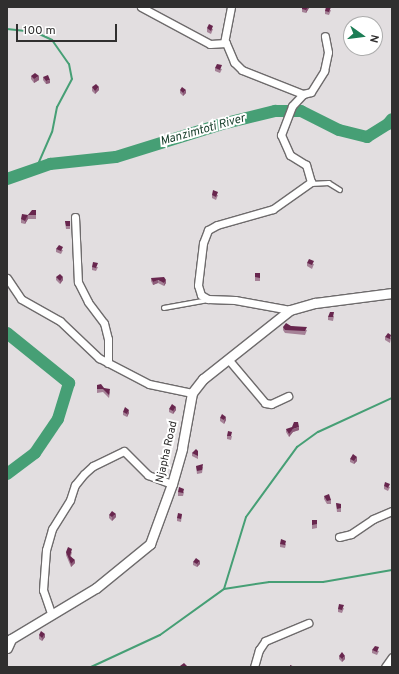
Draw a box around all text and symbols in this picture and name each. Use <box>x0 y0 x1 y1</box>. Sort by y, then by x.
scale bar <box>18 16 119 42</box>
north arrow <box>343 16 383 56</box>
text: 100 m <box>23 23 56 39</box>
text: N <box>366 33 381 44</box>
water label: Manzimtoti River <box>159 112 247 150</box>
street label: Njapha Road <box>154 420 180 484</box>

